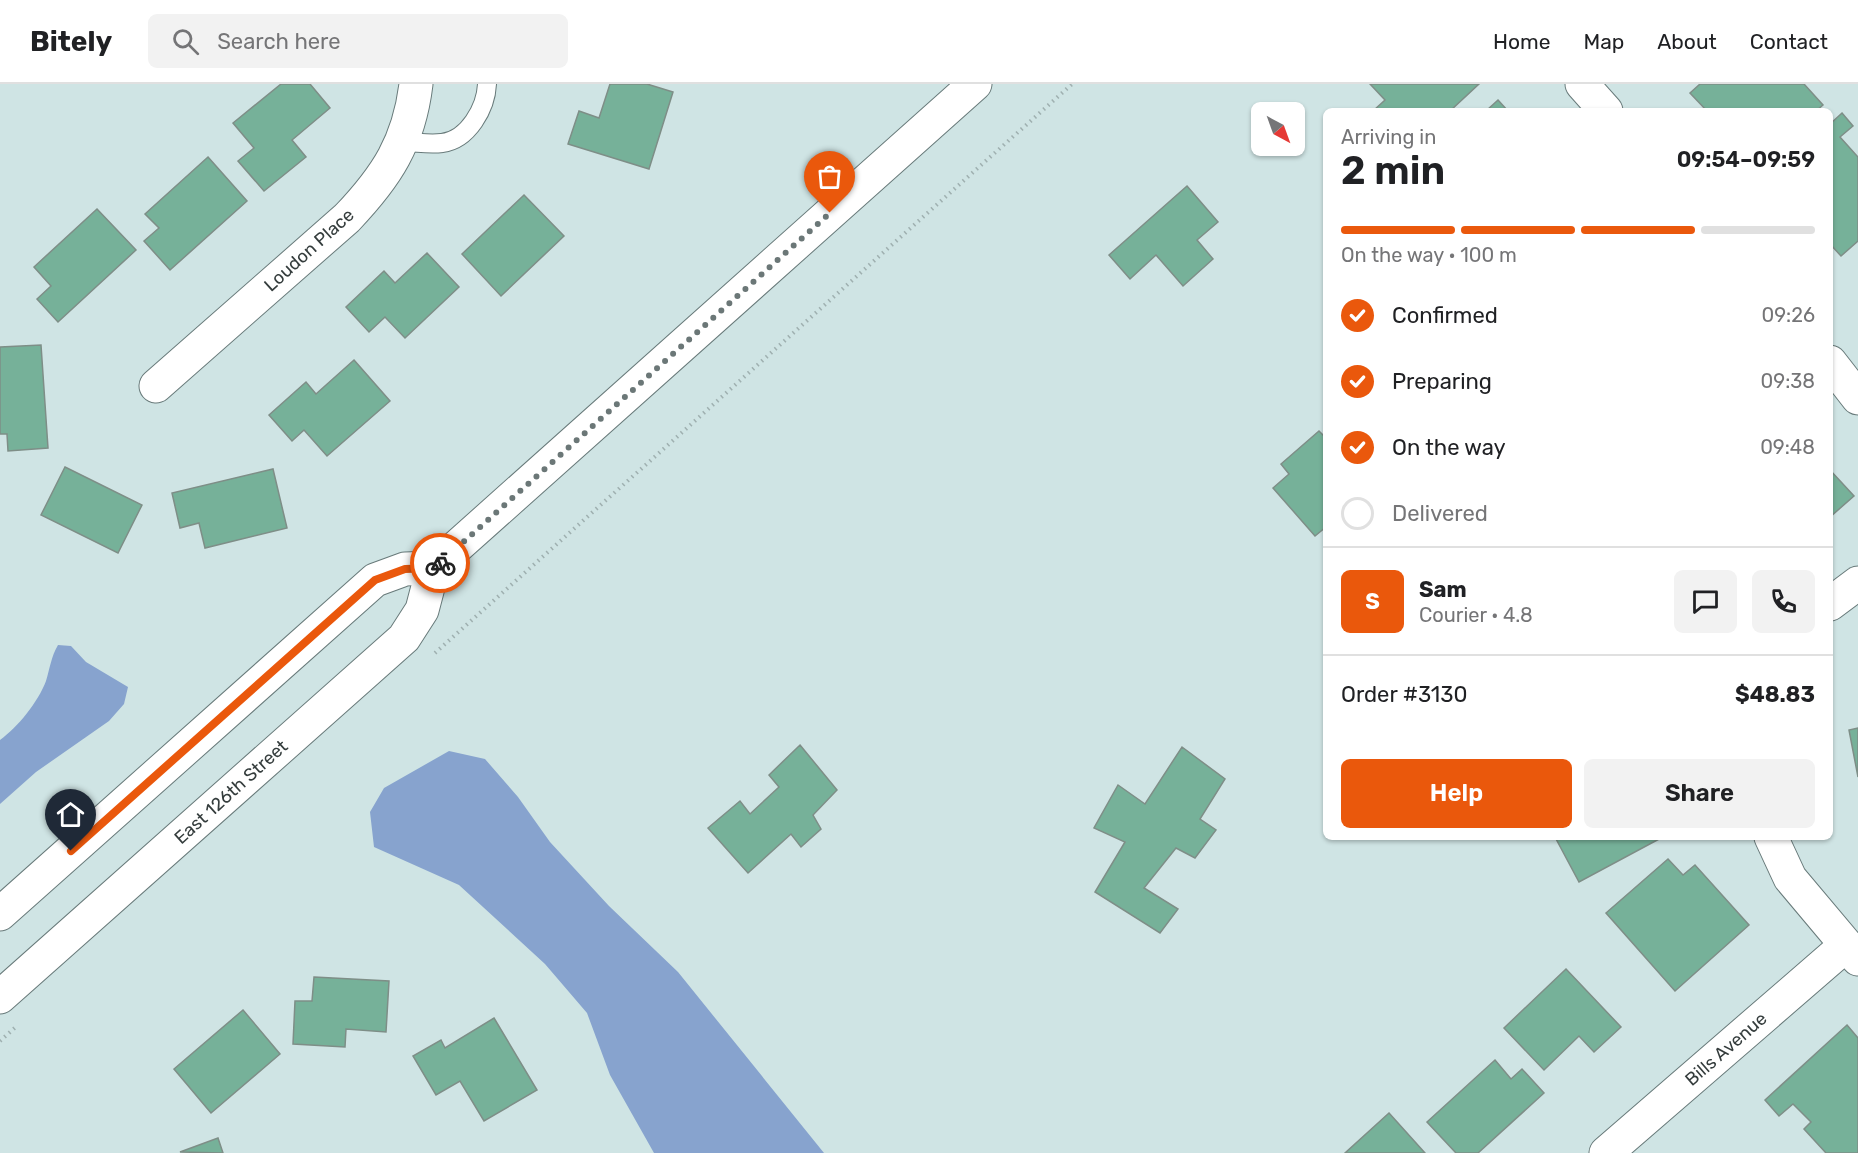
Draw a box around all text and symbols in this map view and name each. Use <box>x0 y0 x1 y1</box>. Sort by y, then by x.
search box <box>148 14 568 68</box>
text: Bitely <box>30 25 112 58</box>
icon: search <box>169 25 202 58</box>
text: Search here <box>217 28 341 55</box>
text: Home <box>1493 29 1550 54</box>
text: Map <box>1583 29 1624 54</box>
text: About <box>1657 29 1717 54</box>
text: Contact <box>1750 29 1828 54</box>
north arrow <box>1251 102 1305 156</box>
map controls <box>1251 102 1305 156</box>
text: Arriving in <box>1341 125 1436 149</box>
text: 09:54–09:59 <box>1677 146 1815 173</box>
text: 2 min <box>1341 148 1445 194</box>
pin <box>804 151 855 213</box>
icon: bag <box>813 160 846 193</box>
street label: Loudon Place <box>260 204 358 296</box>
text: On the way · 100 m <box>1341 243 1517 267</box>
icon: check <box>1341 299 1374 332</box>
text: Confirmed <box>1392 302 1498 329</box>
text: 09:26 <box>1762 303 1815 327</box>
icon: check <box>1341 365 1374 398</box>
text: Preparing <box>1392 368 1492 395</box>
text: 09:38 <box>1761 369 1815 393</box>
icon: check <box>1341 431 1374 464</box>
text: On the way <box>1392 434 1506 461</box>
text: 09:48 <box>1760 435 1815 459</box>
text: Delivered <box>1392 500 1488 527</box>
courier <box>410 533 470 593</box>
icon: bike <box>424 547 457 580</box>
button: chat <box>1674 570 1737 633</box>
button: phone <box>1752 570 1815 633</box>
text: Sam <box>1419 576 1467 603</box>
text: S <box>1365 588 1380 615</box>
text: Courier · 4.8 <box>1419 603 1533 627</box>
text: Order #3130 <box>1341 681 1467 708</box>
text: $48.83 <box>1735 681 1815 708</box>
street label: East 126th Street <box>170 735 292 849</box>
button: Help <box>1341 759 1572 828</box>
button: Share <box>1584 759 1815 828</box>
pin <box>45 789 96 851</box>
icon: home <box>54 798 87 831</box>
street label: Bills Avenue <box>1681 1007 1771 1091</box>

